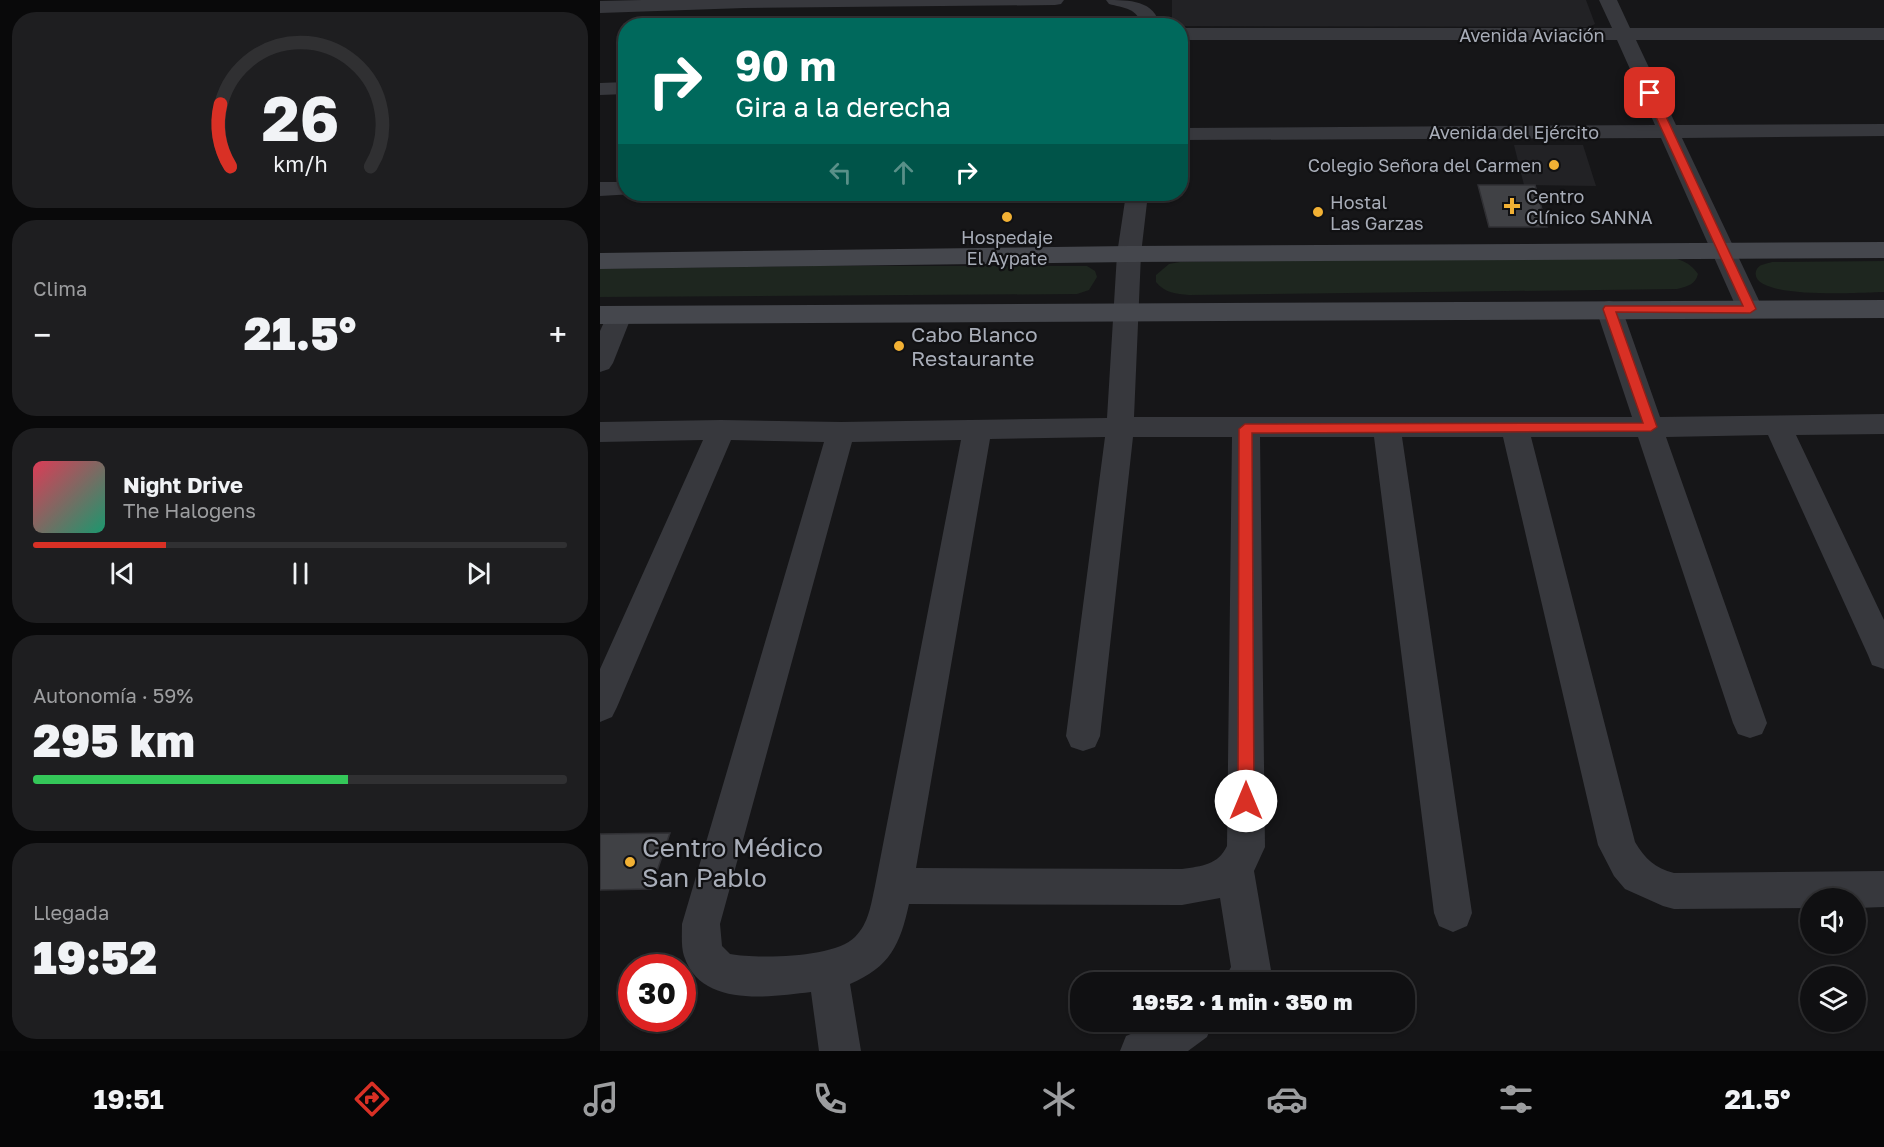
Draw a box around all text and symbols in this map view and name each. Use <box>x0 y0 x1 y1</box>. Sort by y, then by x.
street label: Avenida Aviación <box>1459 24 1605 46</box>
text: 90 m <box>735 40 836 90</box>
icon: right <box>636 42 714 120</box>
pin <box>1624 67 1675 118</box>
icon: arrive <box>1633 76 1666 109</box>
text: 26 <box>261 80 339 155</box>
text: Gira a la derecha <box>735 91 951 123</box>
street label: Avenida del Ejército <box>1429 121 1599 143</box>
text: km/h <box>273 151 327 177</box>
place label: Colegio Señora del Carmen <box>1308 154 1542 176</box>
icon: left <box>824 156 857 189</box>
icon: ahead <box>887 156 920 189</box>
icon: right <box>950 156 983 189</box>
marker: Colegio Señora del Carmen <box>1547 158 1561 172</box>
place label: Centro Clínico SANNA <box>1526 185 1653 228</box>
place label: Hostal Las Garzas <box>1330 191 1424 234</box>
marker: Centro Clínico SANNA <box>1503 197 1521 215</box>
marker: Hostal Las Garzas <box>1311 205 1325 219</box>
marker: Hospedaje El Aypate <box>1000 210 1014 224</box>
place label: Hospedaje El Aypate <box>961 226 1053 269</box>
text: Clima <box>33 276 87 300</box>
text: 21.5° <box>244 306 356 360</box>
text: − <box>33 315 51 354</box>
text: + <box>549 315 567 354</box>
place label: Cabo Blanco Restaurante <box>911 321 1038 371</box>
marker: Cabo Blanco Restaurante <box>892 339 906 353</box>
text: Night Drive <box>123 471 243 498</box>
text: The Halogens <box>123 498 256 522</box>
icon: previous <box>106 557 139 590</box>
icon: pause <box>284 557 317 590</box>
icon: next <box>462 557 495 590</box>
text: Autonomía · 59% <box>33 683 193 707</box>
text: 295 km <box>33 713 195 767</box>
position arrow <box>1214 769 1278 833</box>
place label: Centro Médico San Pablo <box>642 832 823 893</box>
marker: Centro Médico San Pablo <box>623 855 637 869</box>
map controls <box>1800 888 1866 1032</box>
button: sound <box>1800 888 1866 954</box>
text: Llegada <box>33 900 109 924</box>
text: 19:52 <box>33 930 157 984</box>
speed limit sign: 30 <box>618 954 696 1032</box>
button: layers <box>1800 966 1866 1032</box>
text: 19:52 · 1 min · 350 m <box>1133 988 1352 1015</box>
icon: directions <box>351 1078 393 1120</box>
icon: music <box>580 1078 622 1120</box>
icon: phone <box>809 1078 851 1120</box>
icon: climate <box>1038 1078 1080 1120</box>
icon: car <box>1266 1078 1308 1120</box>
icon: filters <box>1495 1078 1537 1120</box>
text: 19:51 <box>93 1083 164 1115</box>
text: 21.5° <box>1724 1083 1790 1115</box>

